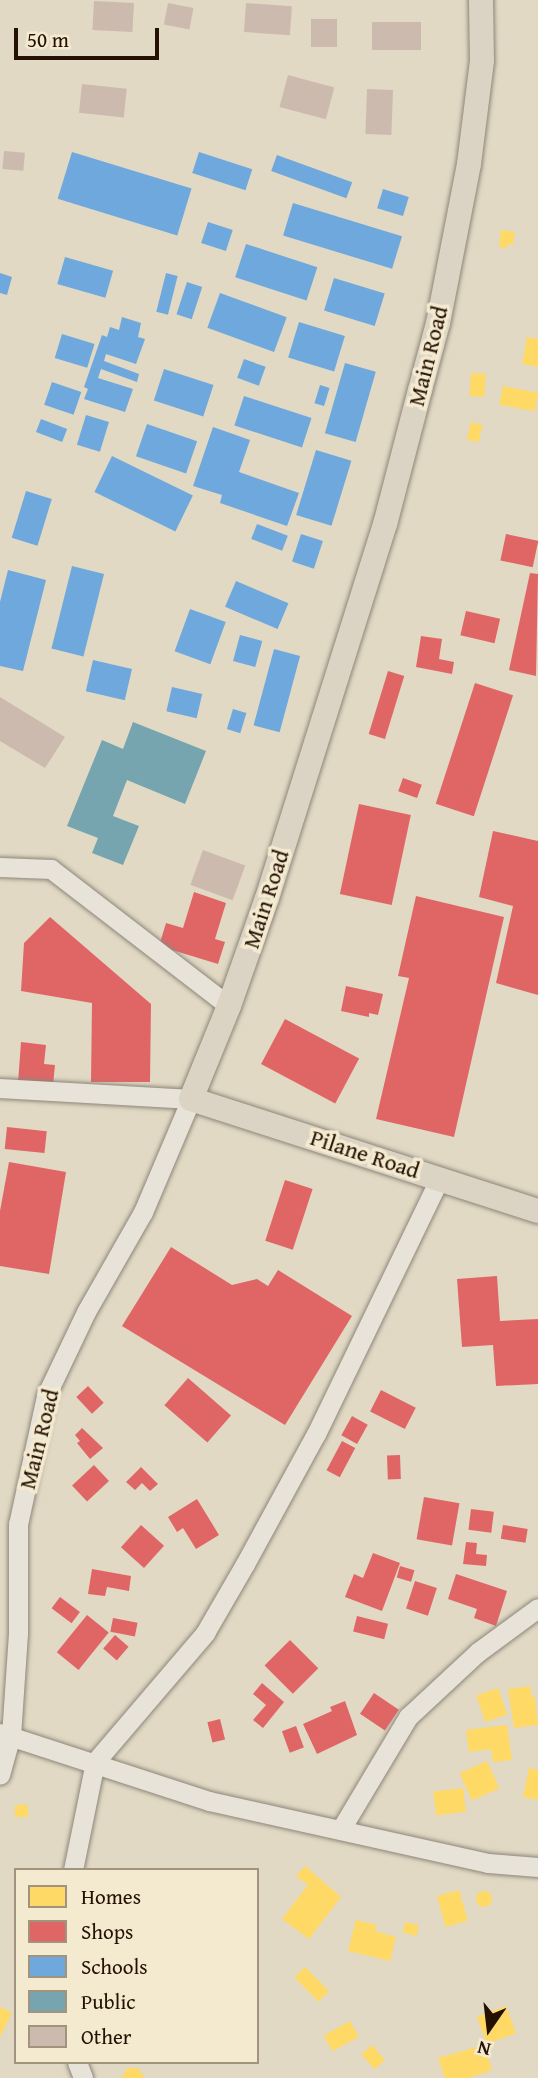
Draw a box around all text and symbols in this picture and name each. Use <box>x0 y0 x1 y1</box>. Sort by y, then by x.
scale bar <box>18 14 163 58</box>
text: 50 m <box>27 24 69 55</box>
street label: Main Road <box>402 303 454 409</box>
street label: Main Road <box>237 846 295 952</box>
street label: Pilane Road <box>307 1123 423 1185</box>
street label: Main Road <box>13 1386 65 1492</box>
legend <box>14 1868 259 2064</box>
text: Homes <box>81 1881 141 1912</box>
text: Shops <box>81 1916 133 1947</box>
text: Schools <box>81 1951 148 1982</box>
text: Public <box>81 1986 136 2017</box>
north arrow <box>454 1994 524 2064</box>
text: Other <box>81 2021 131 2052</box>
text: N <box>474 2034 493 2064</box>

